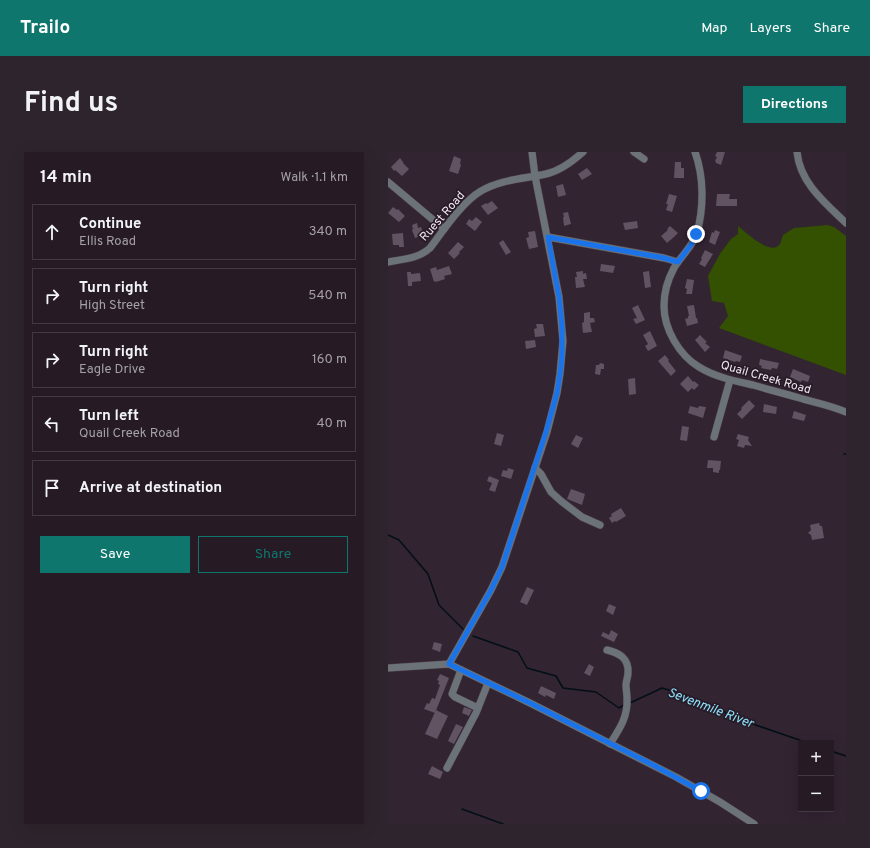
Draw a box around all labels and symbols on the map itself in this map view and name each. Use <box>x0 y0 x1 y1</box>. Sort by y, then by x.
street label: Ruest Road <box>417 188 469 245</box>
route end <box>687 225 705 243</box>
street label: Quail Creek Road <box>719 357 813 398</box>
water label: Sevenmile River <box>665 685 756 733</box>
route start <box>692 782 710 800</box>

